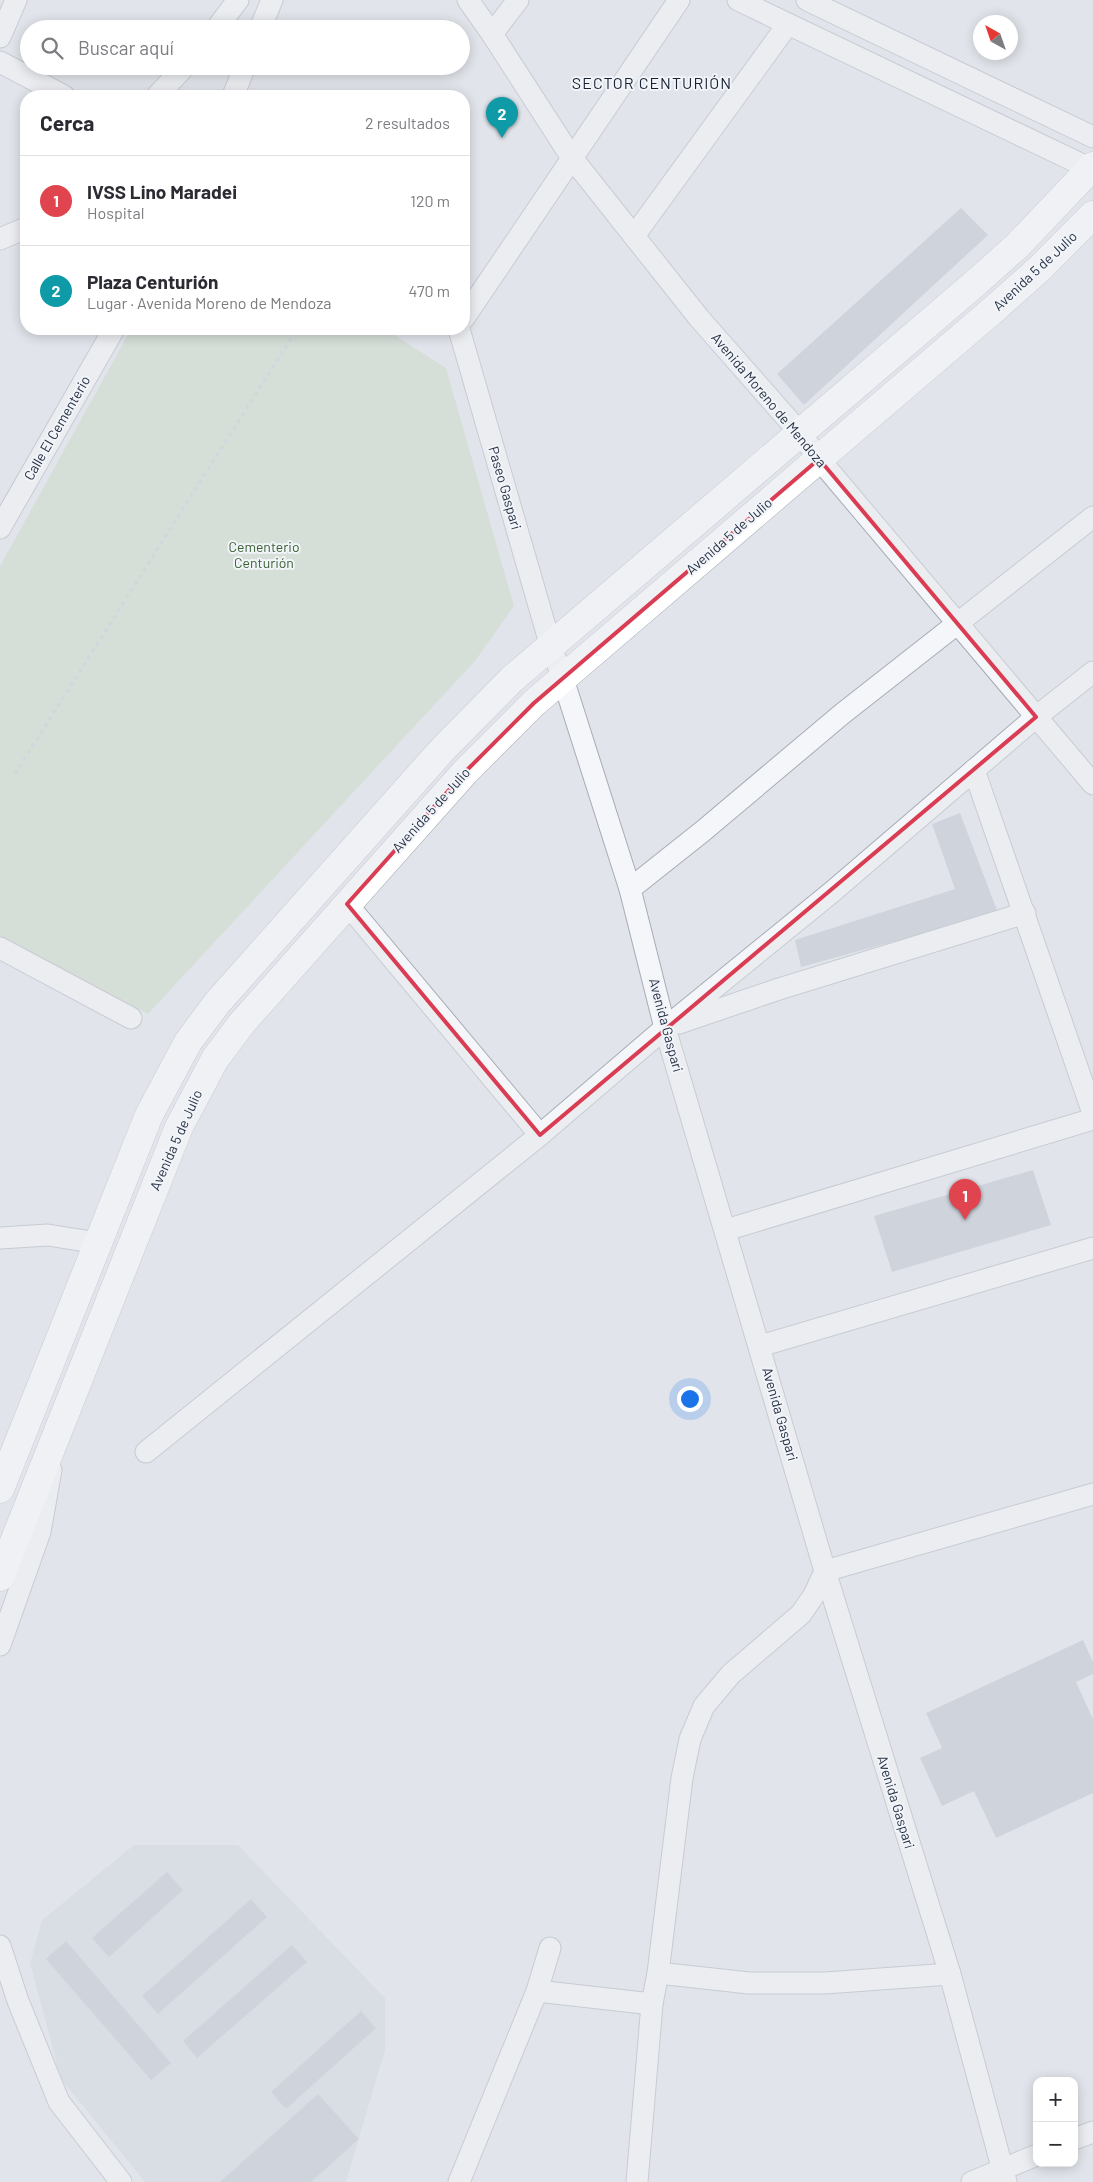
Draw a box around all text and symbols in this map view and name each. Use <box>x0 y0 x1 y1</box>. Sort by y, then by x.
north arrow <box>973 15 1018 60</box>
search box <box>20 20 470 75</box>
icon: search <box>38 34 66 62</box>
text: Buscar aquí <box>78 36 174 59</box>
district label: SECTOR CENTURIÓN <box>572 73 732 92</box>
pin: 2 <box>486 97 518 138</box>
text: Cerca <box>40 110 94 135</box>
text: 2 resultados <box>365 113 450 132</box>
text: IVSS Lino Maradei <box>87 180 237 203</box>
text: 1 <box>53 191 59 210</box>
text: 120 m <box>410 191 450 210</box>
text: Hospital <box>87 203 144 222</box>
street label: Avenida 5 de Julio <box>989 227 1080 314</box>
text: Plaza Centurión <box>87 270 218 293</box>
text: 2 <box>52 281 60 300</box>
text: 470 m <box>409 281 450 300</box>
text: Lugar · Avenida Moreno de Mendoza <box>87 293 331 312</box>
street label: Avenida Moreno de Mendoza <box>708 329 831 470</box>
street label: Calle El Cementerio <box>20 372 93 483</box>
street label: Paseo Gaspari <box>485 444 525 532</box>
street label: Avenida 5 de Julio <box>682 494 775 578</box>
park label: Cementerio Centurión <box>228 538 300 571</box>
street label: Avenida 5 de Julio <box>388 764 473 856</box>
street label: Avenida Gaspari <box>646 976 687 1074</box>
street label: Avenida 5 de Julio <box>146 1087 205 1193</box>
pin: 1 <box>949 1179 981 1220</box>
street label: Avenida Gaspari <box>759 1365 802 1463</box>
your location <box>677 1386 703 1412</box>
street label: Avenida Gaspari <box>874 1753 919 1851</box>
map controls <box>1033 2077 1078 2167</box>
button: + <box>1033 2077 1078 2122</box>
button: − <box>1033 2122 1078 2167</box>

